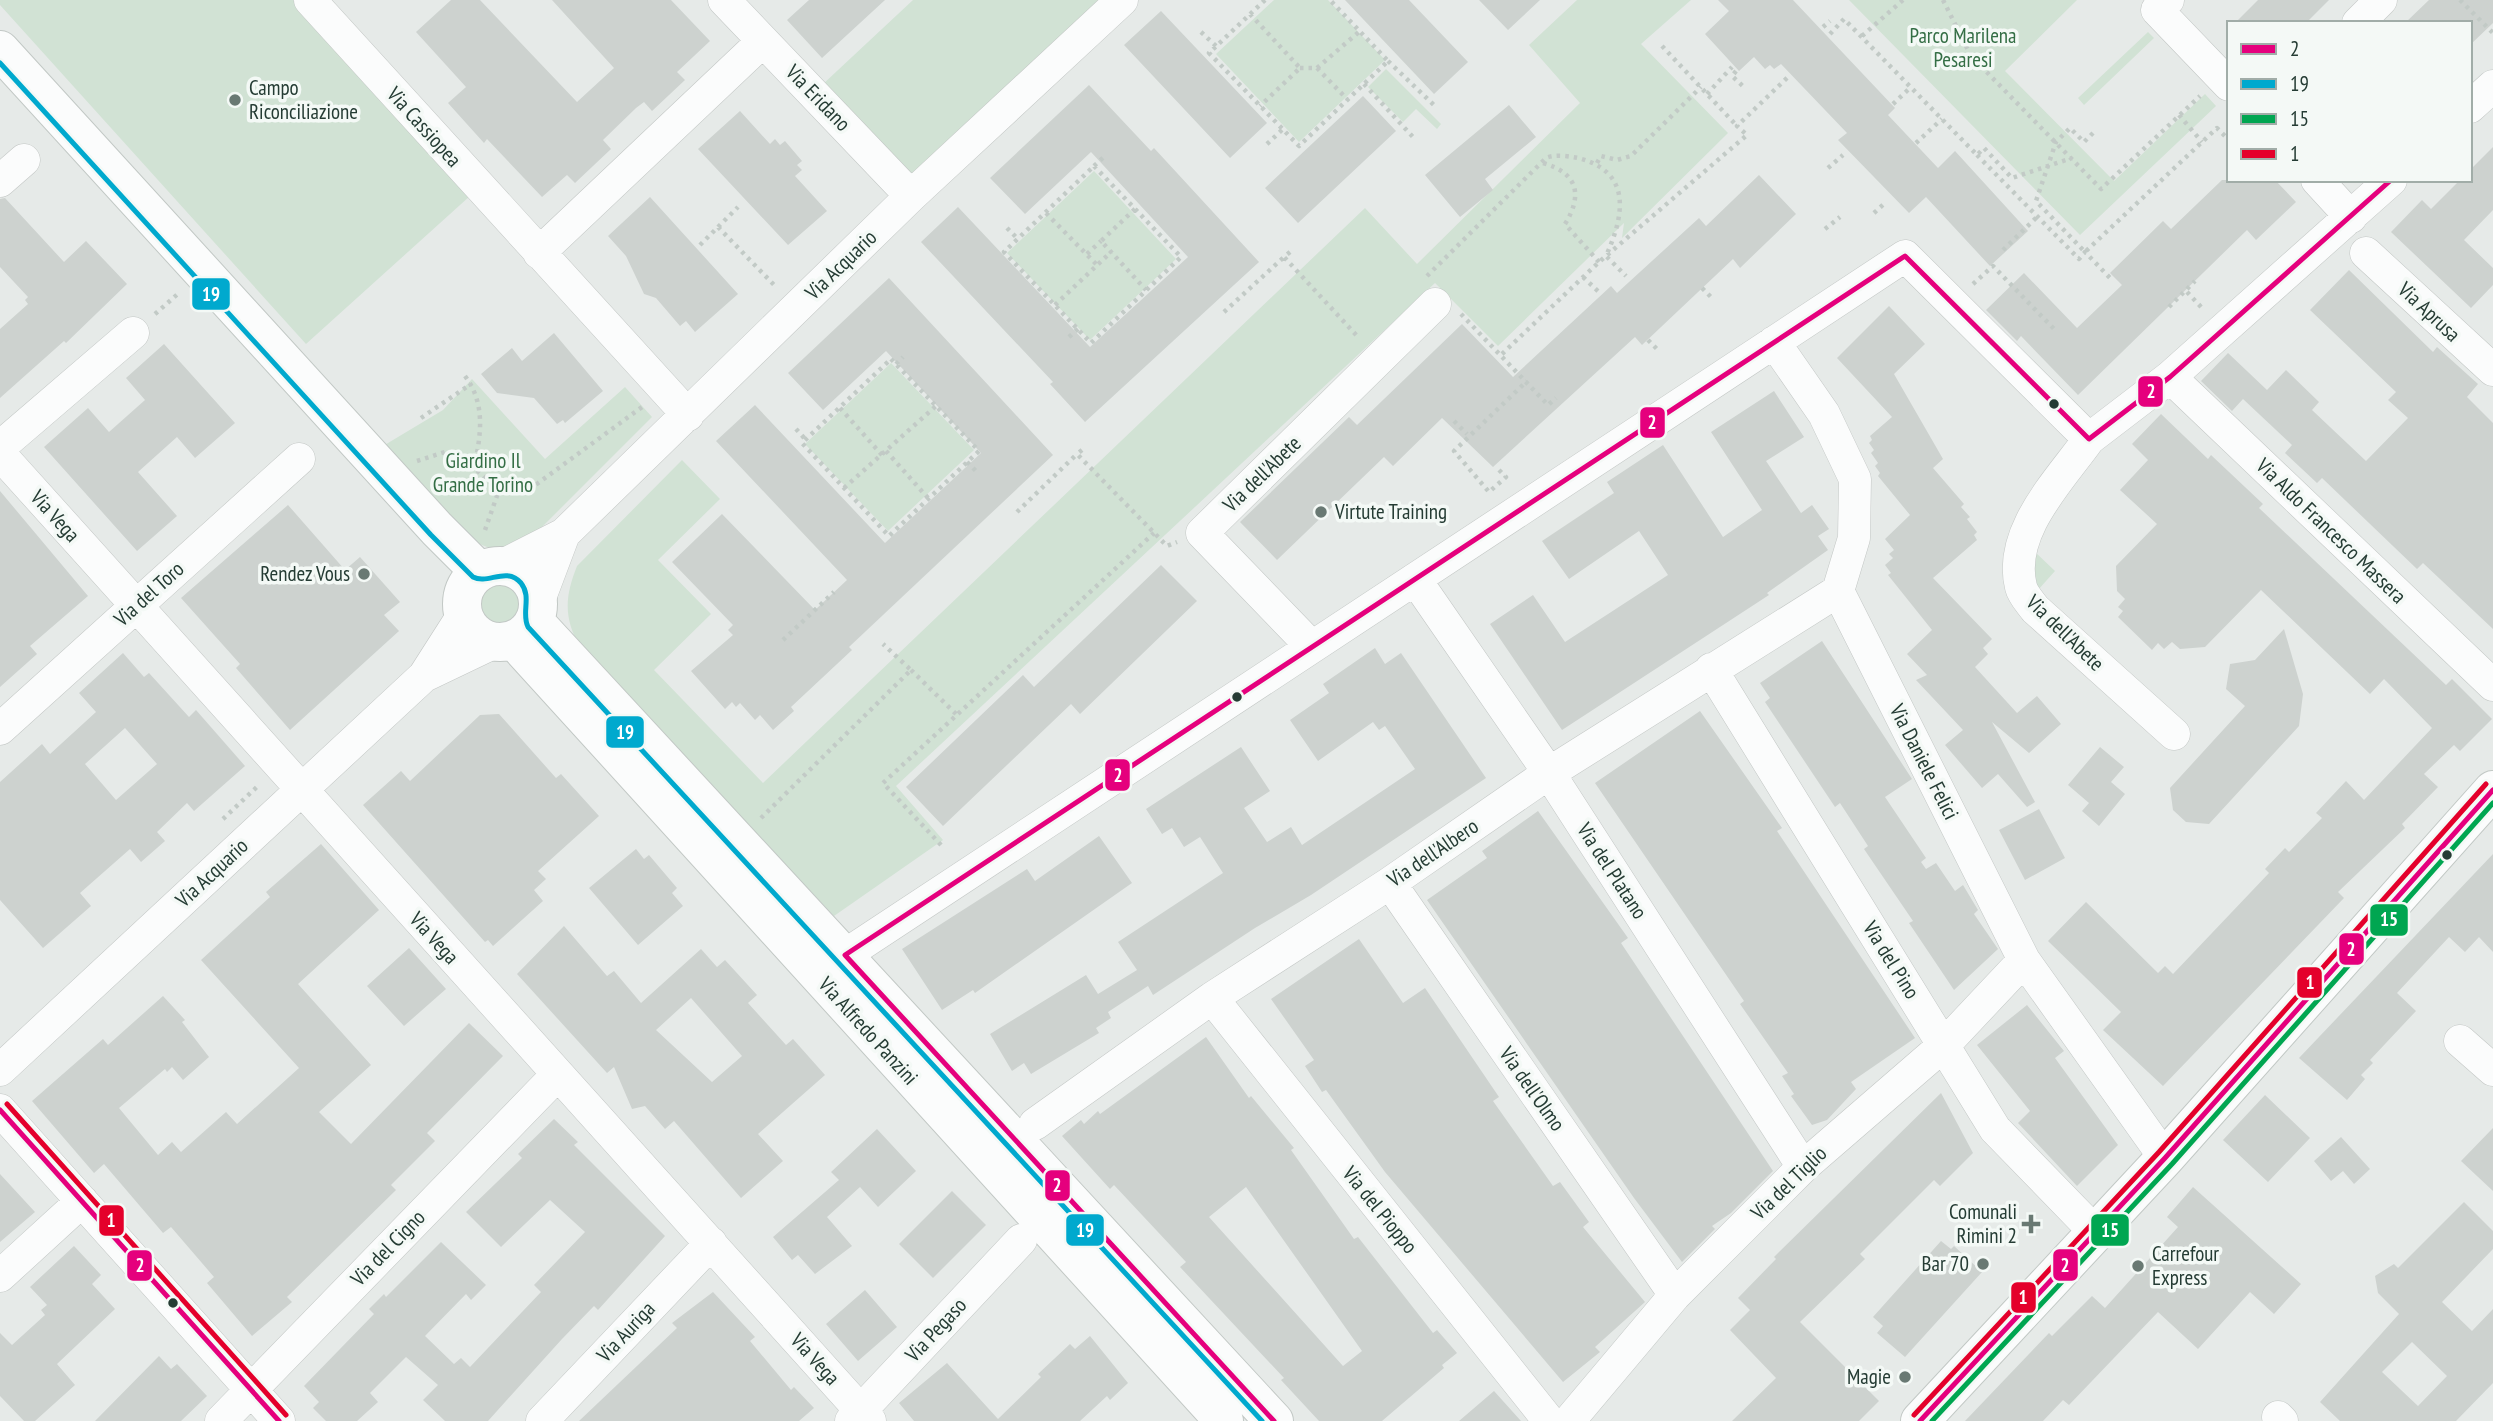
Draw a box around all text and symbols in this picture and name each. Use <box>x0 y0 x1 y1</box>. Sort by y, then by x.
legend <box>2227 21 2472 182</box>
park label: Parco Marilena Pesaresi <box>1910 22 2016 73</box>
text: 2 <box>2290 35 2299 62</box>
street label: Via Eridano <box>779 58 857 137</box>
text: 19 <box>2290 70 2309 97</box>
place label: Campo Riconciliazione <box>249 74 358 125</box>
street label: Via Cassiopea <box>381 80 467 172</box>
marker: Campo Riconciliazione <box>227 92 243 108</box>
text: 15 <box>2290 105 2309 132</box>
text: 1 <box>2290 140 2299 167</box>
street label: Via Acquario <box>798 224 882 306</box>
street label: Via Aprusa <box>2392 275 2466 347</box>
line badge: 19 <box>191 277 231 311</box>
text: 19 <box>202 282 220 306</box>
line badge: 2 <box>2137 375 2164 408</box>
text: 2 <box>2146 379 2156 403</box>
unlabelled marker <box>2047 397 2061 411</box>
line badge: 2 <box>1639 406 1666 439</box>
text: 2 <box>1647 410 1657 434</box>
street label: Via dell'Abete <box>1216 430 1306 518</box>
park label: Giardino Il Grande Torino <box>433 447 533 498</box>
street label: Via Aldo Francesco Massera <box>2250 451 2412 609</box>
street label: Via Vega <box>24 483 86 547</box>
place label: Virtute Training <box>1334 498 1447 525</box>
marker: Virtute Training <box>1313 504 1329 520</box>
street label: Via del Toro <box>107 555 189 633</box>
place label: Rendez Vous <box>260 560 350 587</box>
marker: Rendez Vous <box>356 566 372 582</box>
street label: Via dell'Abete <box>2020 588 2110 677</box>
unlabelled marker <box>1230 690 1244 704</box>
street label: Via Daniele Felici <box>1883 699 1965 824</box>
line badge: 19 <box>605 715 645 749</box>
text: 19 <box>616 720 634 744</box>
line badge: 2 <box>1104 758 1131 792</box>
text: 2 <box>1113 763 1123 787</box>
street label: Via dell'Albero <box>1381 812 1483 893</box>
street label: Via del Platano <box>1571 817 1654 924</box>
street label: Via Acquario <box>169 832 254 914</box>
unlabelled marker <box>2440 848 2454 862</box>
line badge: 15 <box>2369 903 2409 937</box>
street label: Via Vega <box>403 905 465 969</box>
text: 15 <box>2380 907 2398 931</box>
street label: Via del Pino <box>1857 915 1926 1004</box>
line badge: 2 <box>2338 932 2365 966</box>
text: 2 <box>2346 937 2356 961</box>
line badge: 1 <box>2296 966 2323 999</box>
street label: Via Alfredo Panzini <box>812 970 924 1090</box>
text: 1 <box>2305 970 2315 994</box>
street label: Via dell'Olmo <box>1493 1040 1571 1136</box>
street label: Via del Tiglio <box>1744 1140 1832 1226</box>
street label: Via del Pioppo <box>1336 1160 1424 1259</box>
line badge: 2 <box>1044 1169 1071 1202</box>
text: 2 <box>1052 1173 1062 1197</box>
place label: Comunali Rimini 2 <box>1949 1198 2017 1249</box>
line badge: 1 <box>98 1204 125 1237</box>
street label: Via del Cigno <box>344 1204 431 1292</box>
text: 1 <box>106 1208 116 1232</box>
line badge: 19 <box>1065 1213 1105 1247</box>
line badge: 15 <box>2090 1213 2130 1247</box>
marker: Comunali Rimini 2 <box>2023 1216 2039 1232</box>
text: 19 <box>1076 1218 1094 1242</box>
text: 15 <box>2101 1218 2119 1242</box>
place label: Carrefour Express <box>2152 1240 2219 1291</box>
line badge: 2 <box>2052 1248 2079 1282</box>
line badge: 2 <box>126 1249 153 1282</box>
place label: Bar 70 <box>1922 1250 1969 1277</box>
text: 2 <box>135 1253 145 1277</box>
text: 2 <box>2060 1253 2070 1277</box>
marker: Bar 70 <box>1975 1256 1991 1272</box>
marker: Carrefour Express <box>2130 1258 2146 1274</box>
line badge: 1 <box>2010 1281 2037 1314</box>
text: 1 <box>2018 1285 2028 1309</box>
street label: Via Pegaso <box>898 1292 972 1368</box>
unlabelled marker <box>166 1296 180 1310</box>
street label: Via Auriga <box>590 1296 661 1368</box>
street label: Via Vega <box>784 1326 846 1390</box>
place label: Magie <box>1847 1363 1891 1390</box>
marker: Magie <box>1897 1369 1913 1385</box>

